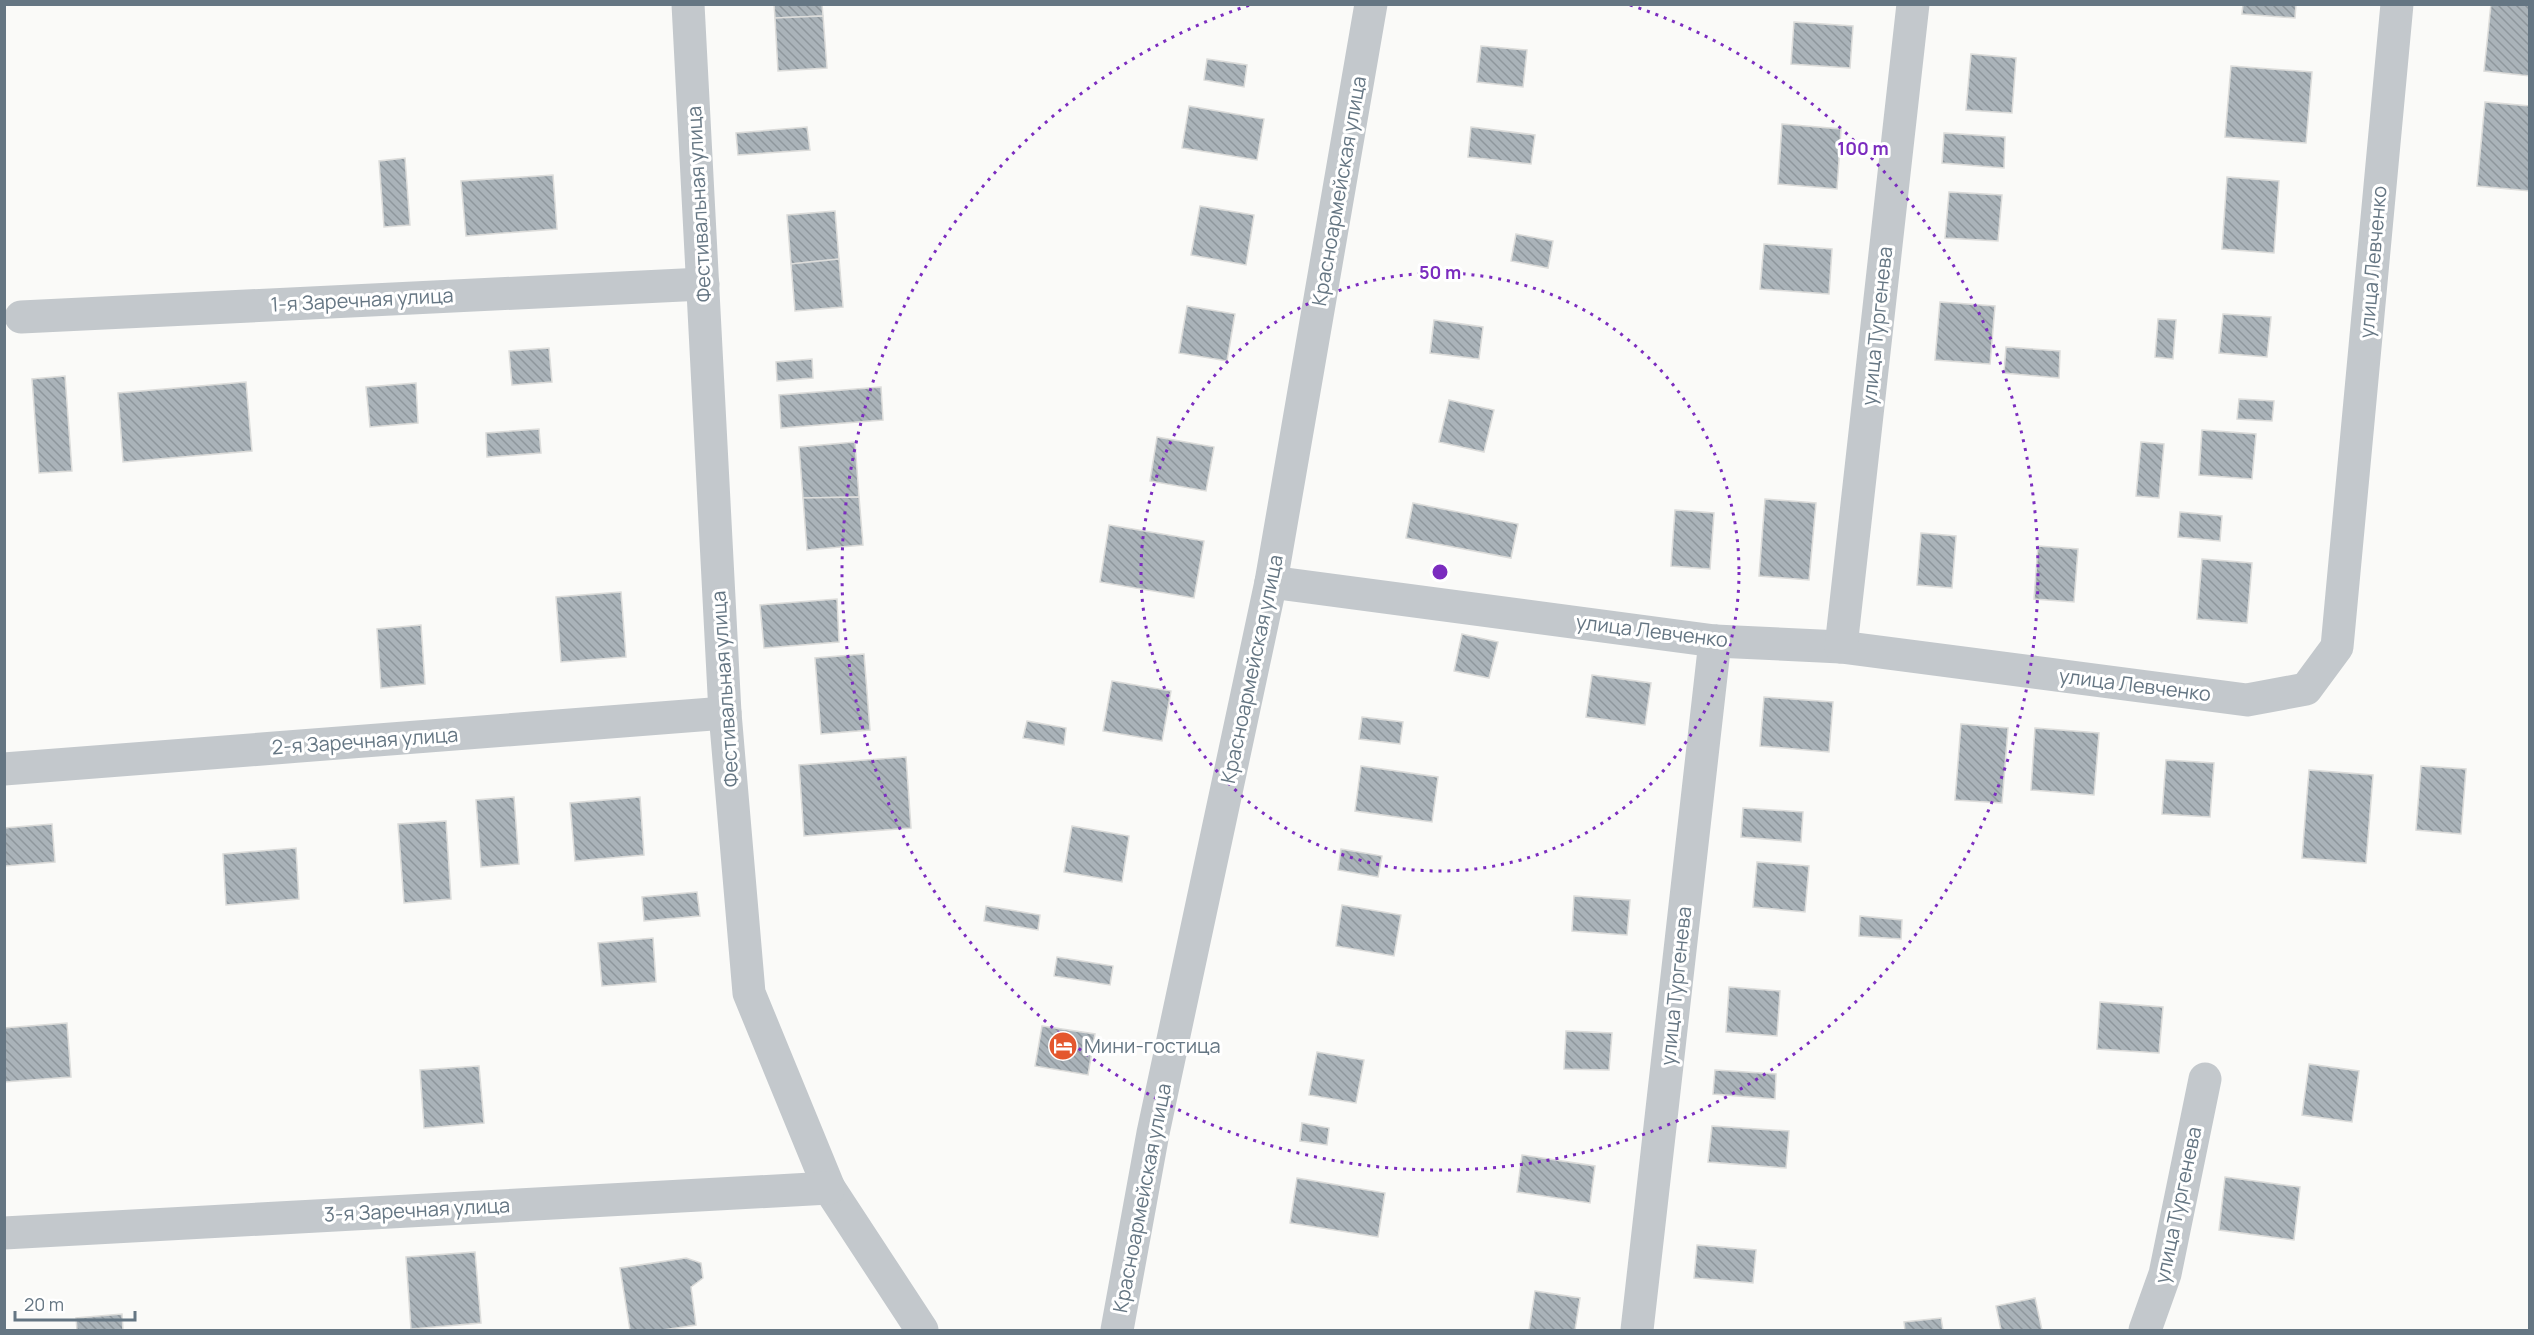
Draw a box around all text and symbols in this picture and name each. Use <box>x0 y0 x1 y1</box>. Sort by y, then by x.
street label: Красноармейская улица <box>1305 74 1372 308</box>
street label: Фестивальная улица <box>680 105 717 303</box>
text: 100 m <box>1837 136 1889 160</box>
street label: улица Левченко <box>2352 184 2393 339</box>
street label: улица Тургенева <box>1855 245 1898 407</box>
text: 50 m <box>1419 260 1461 284</box>
street label: 1-я Заречная улица <box>270 281 454 318</box>
street label: Красноармейская улица <box>1214 552 1289 786</box>
centre of rings <box>1430 562 1450 582</box>
street label: Фестивальная улица <box>704 590 745 788</box>
street label: улица Левченко <box>1575 608 1730 653</box>
street label: улица Левченко <box>2058 662 2213 707</box>
street label: 2-я Заречная улица <box>271 721 459 760</box>
street label: улица Тургенева <box>1654 905 1697 1067</box>
hotel icon: Мини-гостица <box>1047 1030 1079 1062</box>
place label: Мини-гостица <box>1084 1032 1221 1059</box>
street label: Красноармейская улица <box>1106 1081 1177 1315</box>
street label: улица Тургенева <box>2148 1124 2207 1286</box>
street label: 3-я Заречная улица <box>323 1191 511 1228</box>
scale bar <box>15 1284 135 1322</box>
text: 20 m <box>24 1292 64 1316</box>

